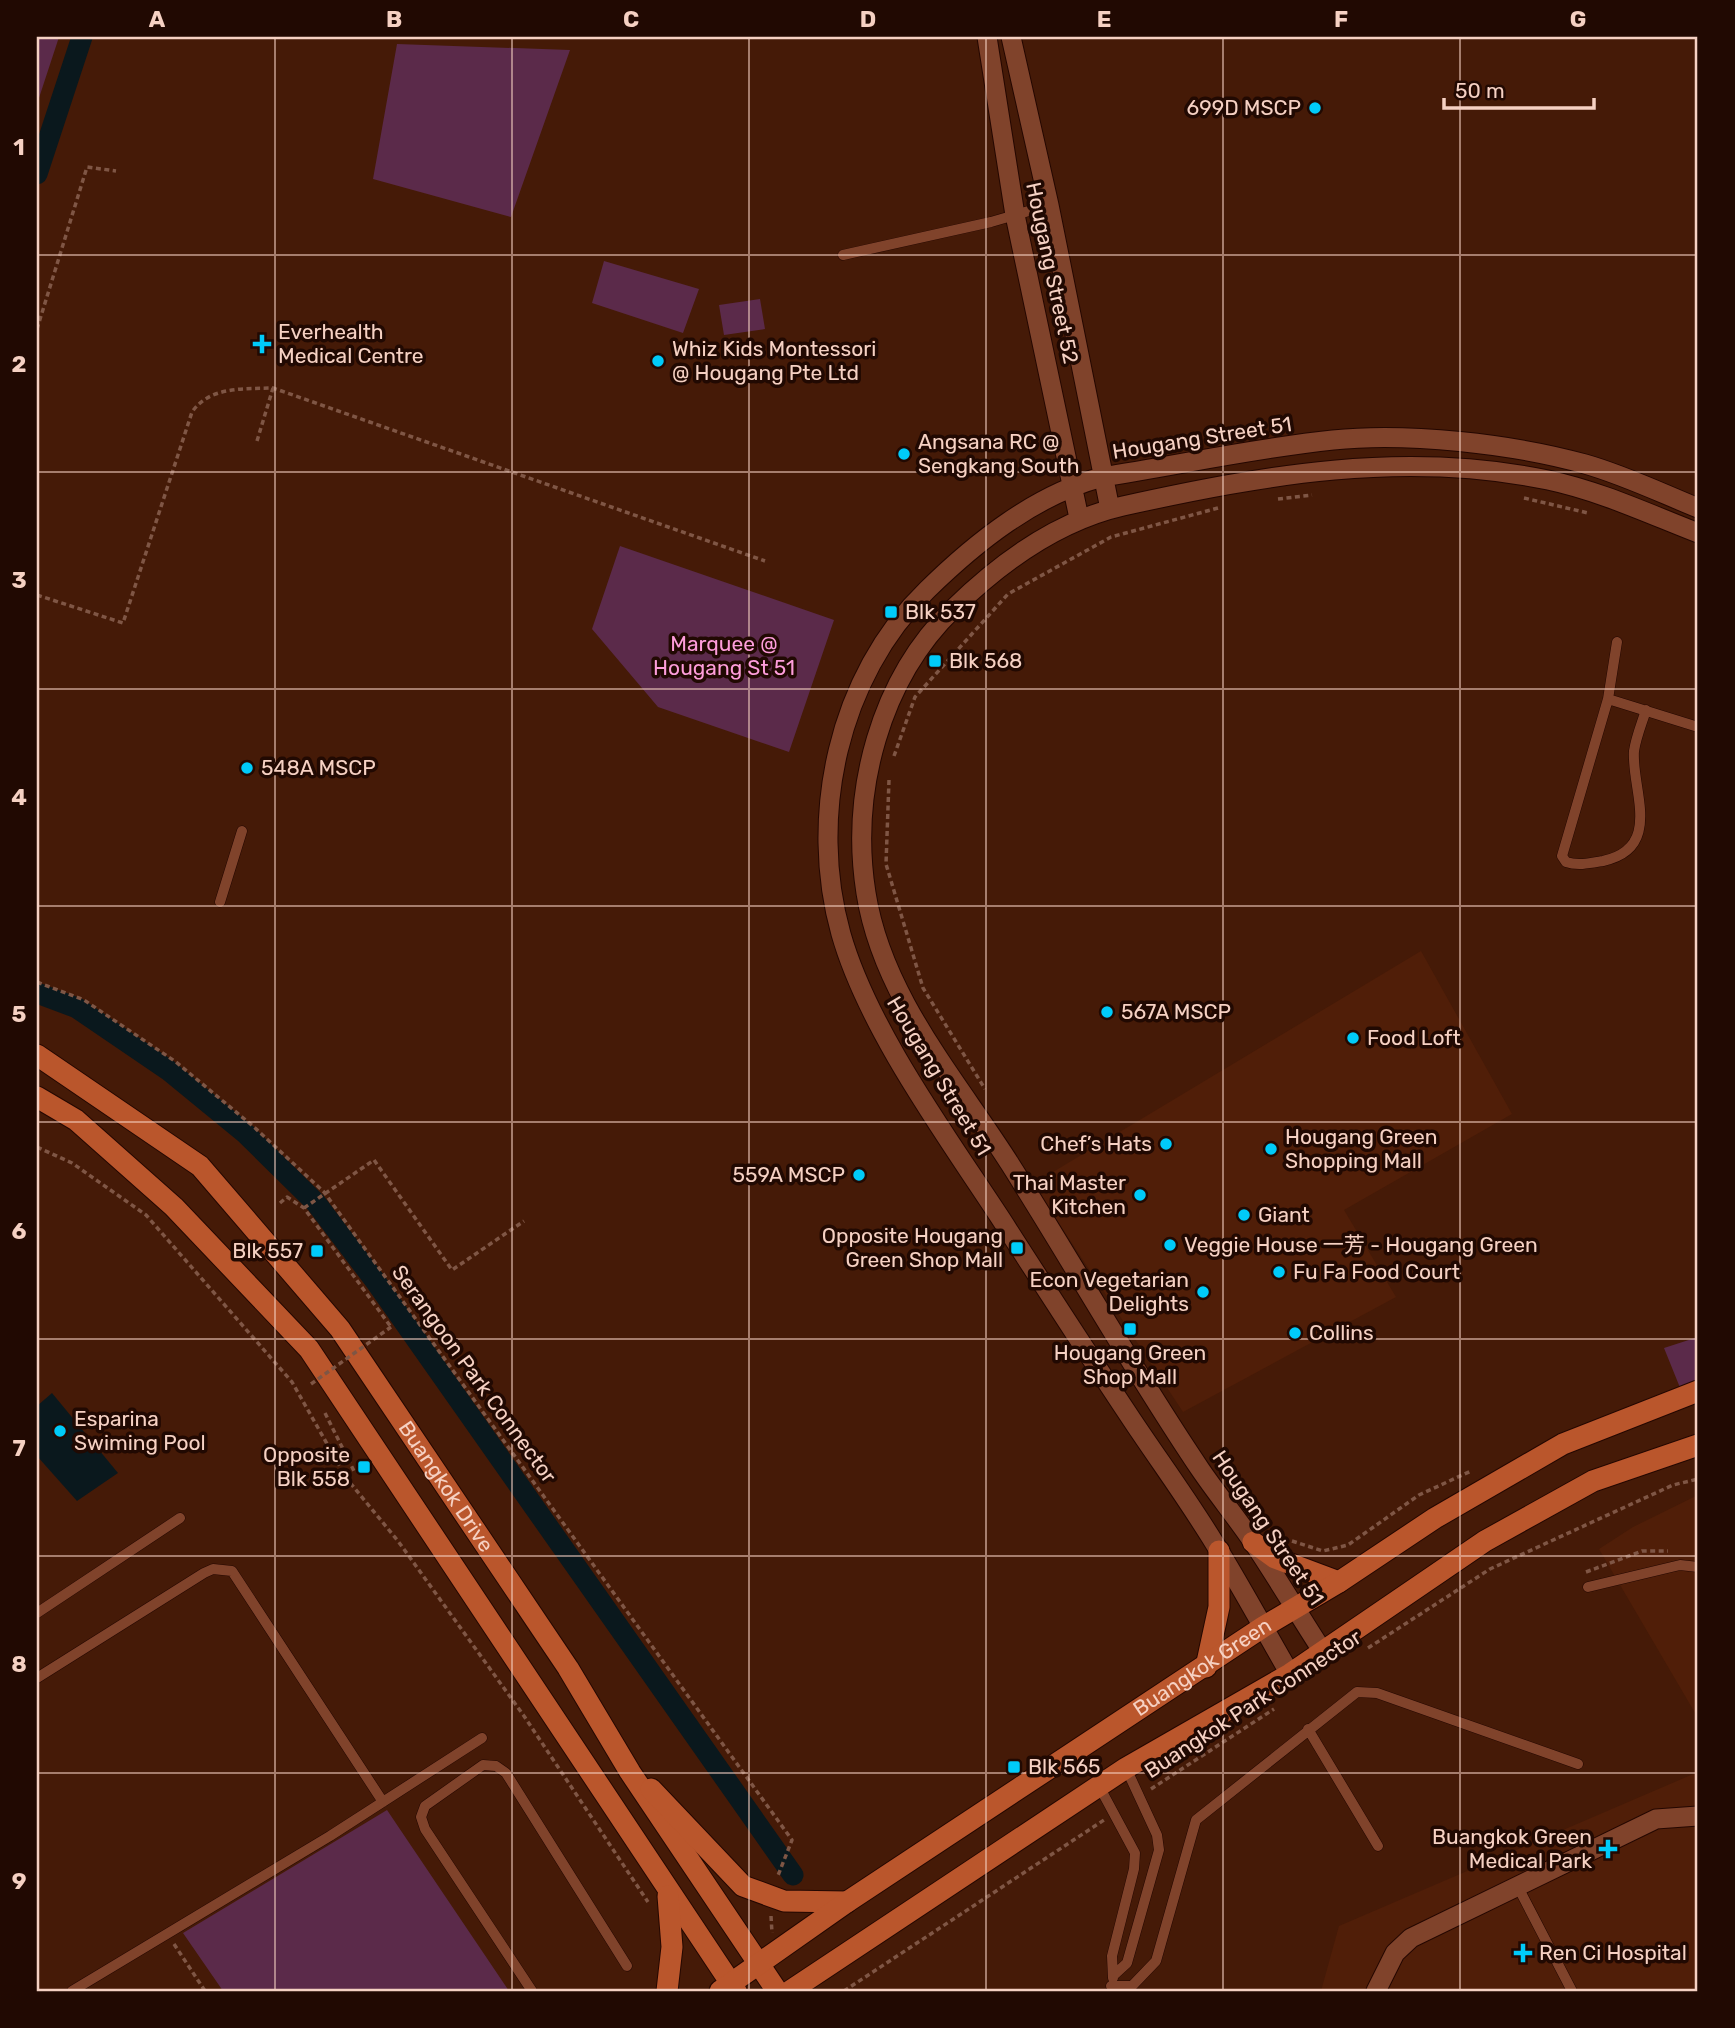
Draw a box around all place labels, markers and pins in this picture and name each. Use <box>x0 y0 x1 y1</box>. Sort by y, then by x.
place label: 699D MSCP <box>1187 95 1301 120</box>
marker: 699D MSCP <box>1307 100 1323 116</box>
place label: Everhealth Medical Centre <box>278 319 424 368</box>
marker: Everhealth Medical Centre <box>252 334 272 354</box>
place label: Whiz Kids Montessori @ Hougang Pte Ltd <box>672 336 876 385</box>
marker: Whiz Kids Montessori @ Hougang Pte Ltd <box>650 353 666 369</box>
place label: Angsana RC @ Sengkang South <box>918 429 1079 478</box>
marker: Angsana RC @ Sengkang South <box>896 446 912 462</box>
place label: Blk 537 <box>905 599 976 624</box>
marker: Blk 537 <box>883 604 899 620</box>
place label: Blk 568 <box>949 648 1022 673</box>
marker: Blk 568 <box>927 653 943 669</box>
place label: 548A MSCP <box>261 755 376 780</box>
marker: 548A MSCP <box>239 760 255 776</box>
place label: 567A MSCP <box>1121 999 1231 1024</box>
marker: 567A MSCP <box>1099 1004 1115 1020</box>
place label: Food Loft <box>1367 1025 1461 1050</box>
marker: Food Loft <box>1345 1030 1361 1046</box>
place label: Hougang Green Shopping Mall <box>1285 1124 1438 1173</box>
place label: Chef’s Hats <box>1040 1131 1152 1156</box>
marker: Chef’s Hats <box>1158 1136 1174 1152</box>
marker: Hougang Green Shopping Mall <box>1263 1141 1279 1157</box>
place label: 559A MSCP <box>733 1162 845 1187</box>
marker: 559A MSCP <box>851 1167 867 1183</box>
place label: Thai Master Kitchen <box>1013 1170 1126 1219</box>
marker: Thai Master Kitchen <box>1132 1187 1148 1203</box>
place label: Giant <box>1258 1202 1310 1227</box>
marker: Giant <box>1236 1207 1252 1223</box>
place label: Opposite Hougang Green Shop Mall <box>822 1223 1003 1272</box>
place label: Veggie House 一芳 - Hougang Green <box>1184 1232 1538 1257</box>
marker: Veggie House 一芳 - Hougang Green <box>1162 1237 1178 1253</box>
place label: Blk 557 <box>232 1238 303 1263</box>
marker: Opposite Hougang Green Shop Mall <box>1009 1240 1025 1256</box>
marker: Blk 557 <box>309 1243 325 1259</box>
place label: Fu Fa Food Court <box>1293 1259 1460 1284</box>
marker: Fu Fa Food Court <box>1271 1264 1287 1280</box>
place label: Econ Vegetarian Delights <box>1030 1267 1189 1316</box>
marker: Econ Vegetarian Delights <box>1195 1284 1211 1300</box>
place label: Collins <box>1309 1320 1374 1345</box>
marker: Hougang Green Shop Mall <box>1122 1321 1138 1337</box>
marker: Collins <box>1287 1325 1303 1341</box>
place label: Hougang Green Shop Mall <box>1054 1340 1206 1389</box>
place label: Esparina Swiming Pool <box>74 1406 206 1455</box>
marker: Esparina Swiming Pool <box>52 1423 68 1439</box>
place label: Opposite Blk 558 <box>263 1442 350 1491</box>
marker: Opposite Blk 558 <box>356 1459 372 1475</box>
place label: Blk 565 <box>1028 1754 1101 1779</box>
marker: Blk 565 <box>1006 1759 1022 1775</box>
place label: Buangkok Green Medical Park <box>1432 1824 1592 1873</box>
marker: Buangkok Green Medical Park <box>1598 1839 1618 1859</box>
place label: Ren Ci Hospital <box>1539 1940 1687 1965</box>
marker: Ren Ci Hospital <box>1513 1943 1533 1963</box>

